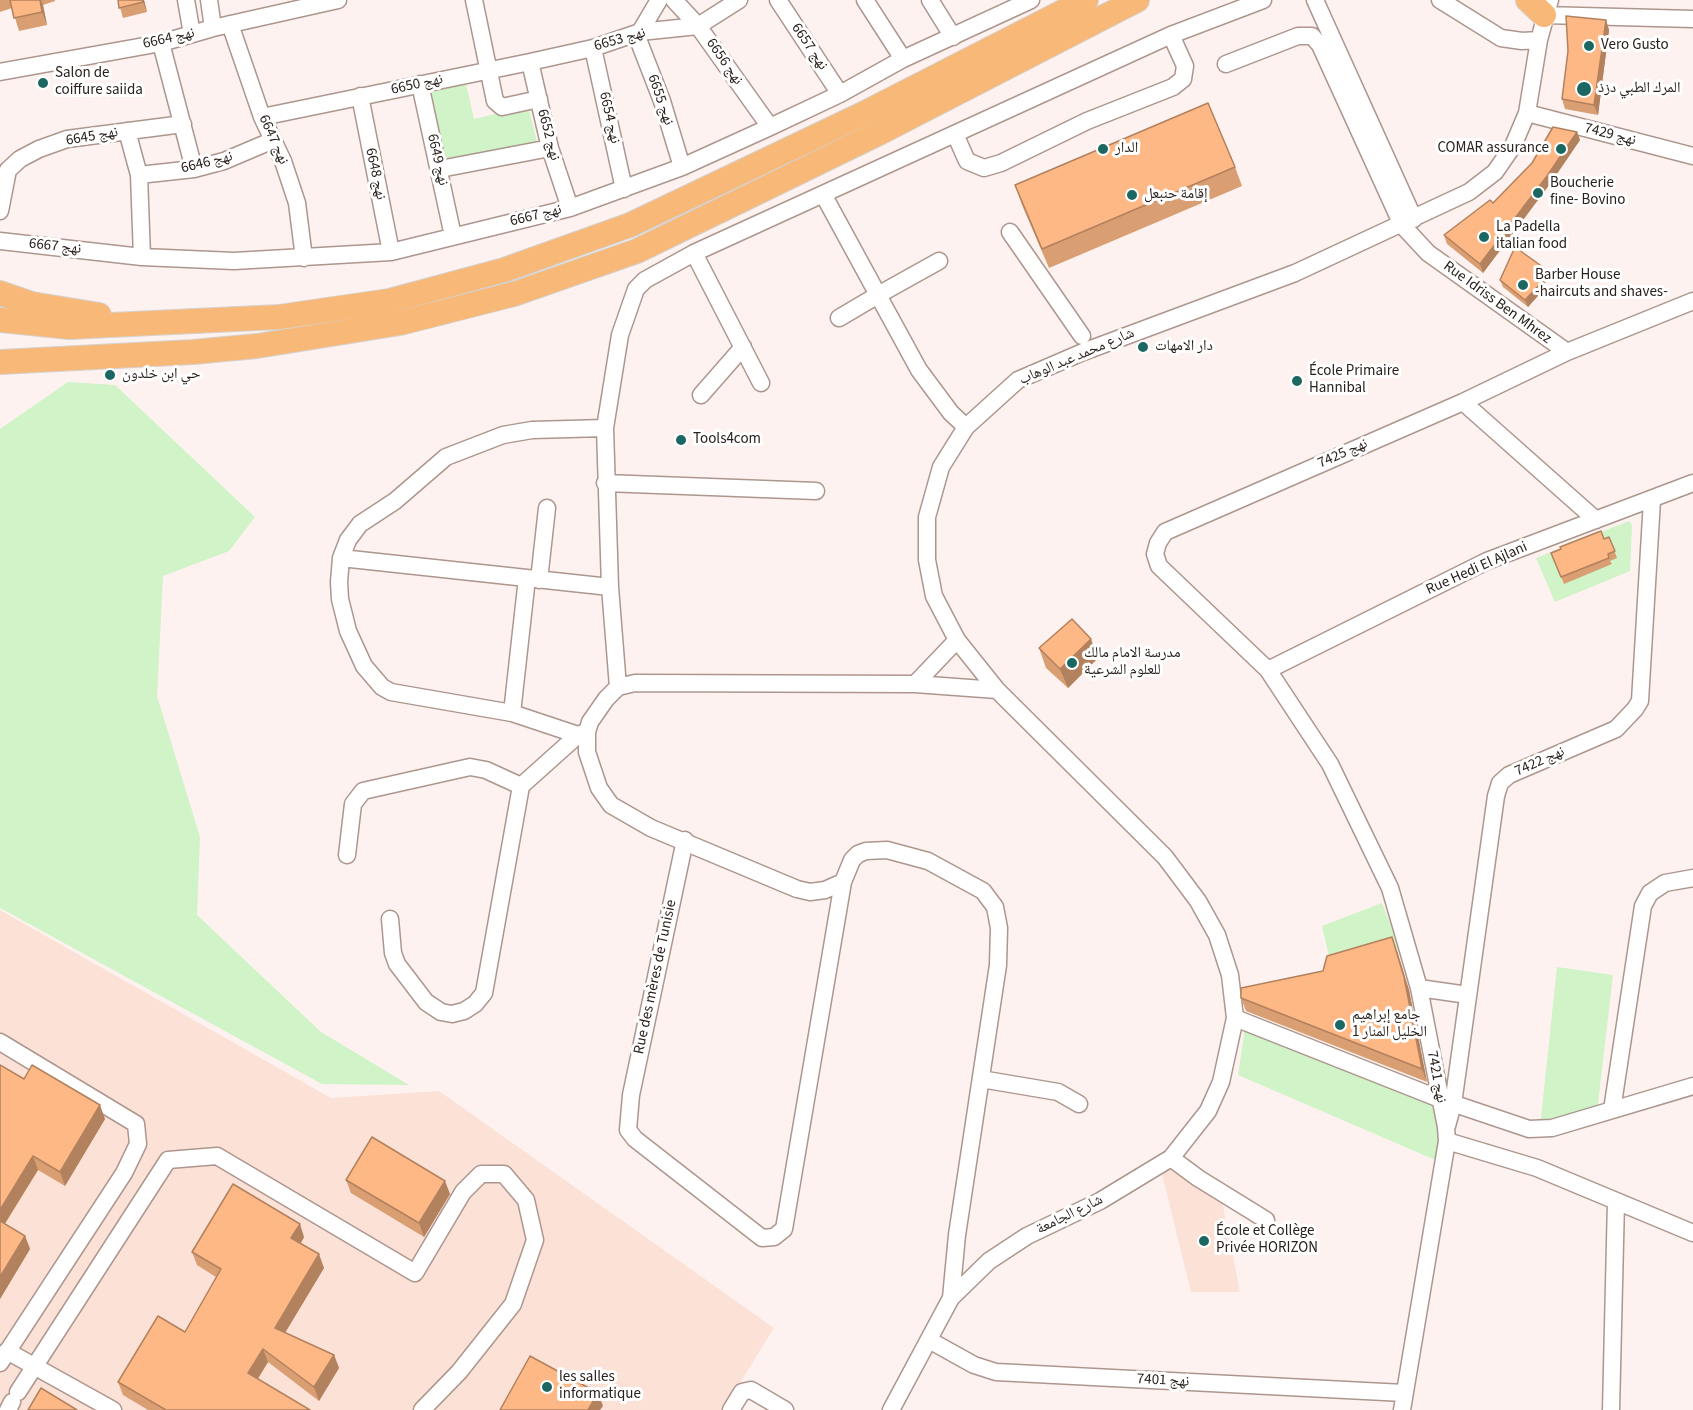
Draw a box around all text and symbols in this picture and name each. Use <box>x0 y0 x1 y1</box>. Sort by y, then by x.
street label: نهج 6657 <box>787 20 831 74</box>
street label: نهج 6664 <box>141 24 197 54</box>
street label: نهج 6653 <box>592 24 648 56</box>
street label: نهج 6656 <box>702 35 746 89</box>
place label: Vero Gusto <box>1601 37 1669 55</box>
marker: Vero Gusto <box>1582 39 1596 53</box>
place label: Salon de coiffure saiida <box>55 65 143 100</box>
street label: نهج 6650 <box>389 71 445 99</box>
street label: نهج 6655 <box>643 72 677 128</box>
marker: Salon de coiffure saiida <box>36 76 50 90</box>
marker: المرك الطبي دزذ <box>1575 80 1593 98</box>
place label: المرك الطبي دزذ <box>1598 80 1680 98</box>
street label: نهج 6654 <box>594 90 624 146</box>
street label: نهج 6652 <box>532 107 564 163</box>
street label: نهج 6647 <box>254 112 292 168</box>
street label: نهج 7429 <box>1582 120 1638 150</box>
street label: نهج 6645 <box>65 124 119 150</box>
street label: نهج 6649 <box>422 132 452 188</box>
place label: الدار <box>1115 140 1138 158</box>
place label: COMAR assurance <box>1437 140 1549 158</box>
marker: الدار <box>1096 142 1110 156</box>
marker: COMAR assurance <box>1554 142 1568 156</box>
street label: نهج 6648 <box>361 146 389 202</box>
street label: نهج 6646 <box>179 148 235 178</box>
place label: Boucherie fine- Bovino <box>1550 175 1625 210</box>
place label: إقامة حنبعل <box>1144 186 1208 204</box>
marker: Boucherie fine- Bovino <box>1531 186 1545 200</box>
marker: إقامة حنبعل <box>1125 188 1139 202</box>
street label: نهج 6667 <box>508 201 564 231</box>
place label: La Padella italian food <box>1496 219 1567 254</box>
marker: La Padella italian food <box>1477 230 1491 244</box>
street label: نهج 6667 <box>28 235 82 259</box>
street label: Rue Idriss Ben Mhrez <box>1439 258 1555 348</box>
place label: Barber House -haircuts and shaves- <box>1535 267 1668 302</box>
marker: Barber House -haircuts and shaves- <box>1516 278 1530 292</box>
street label: شارع محمد عبد الوهاب <box>1017 325 1137 389</box>
place label: دار الامهات <box>1155 338 1213 356</box>
marker: دار الامهات <box>1136 340 1150 354</box>
place label: École Primaire Hannibal <box>1309 363 1399 398</box>
place label: حي ابن خلدون <box>122 366 200 384</box>
marker: حي ابن خلدون <box>103 368 117 382</box>
marker: École Primaire Hannibal <box>1290 374 1304 388</box>
place label: Tools4com <box>693 431 761 449</box>
marker: Tools4com <box>674 433 688 447</box>
street label: نهج 7425 <box>1315 435 1371 473</box>
street label: Rue Hedi El Ajlani <box>1423 539 1531 599</box>
place label: مدرسة الامام مالك للعلوم الشرعية <box>1084 645 1181 680</box>
marker: مدرسة الامام مالك للعلوم الشرعية <box>1065 656 1079 670</box>
street label: نهج 7422 <box>1512 743 1568 781</box>
street label: Rue des mères de Tunisie <box>631 898 681 1056</box>
place label: جامع إبراهيم الخليل المنار 1 <box>1352 1007 1427 1042</box>
marker: جامع إبراهيم الخليل المنار 1 <box>1333 1018 1347 1032</box>
street label: نهج 7421 <box>1422 1049 1450 1105</box>
street label: شارع الجامعة <box>1034 1191 1106 1239</box>
place label: École et Collège Privée HORIZON <box>1216 1223 1318 1258</box>
marker: École et Collège Privée HORIZON <box>1197 1234 1211 1248</box>
place label: les salles informatique <box>559 1369 641 1404</box>
street label: نهج 7401 <box>1136 1371 1190 1391</box>
marker: les salles informatique <box>540 1380 554 1394</box>

